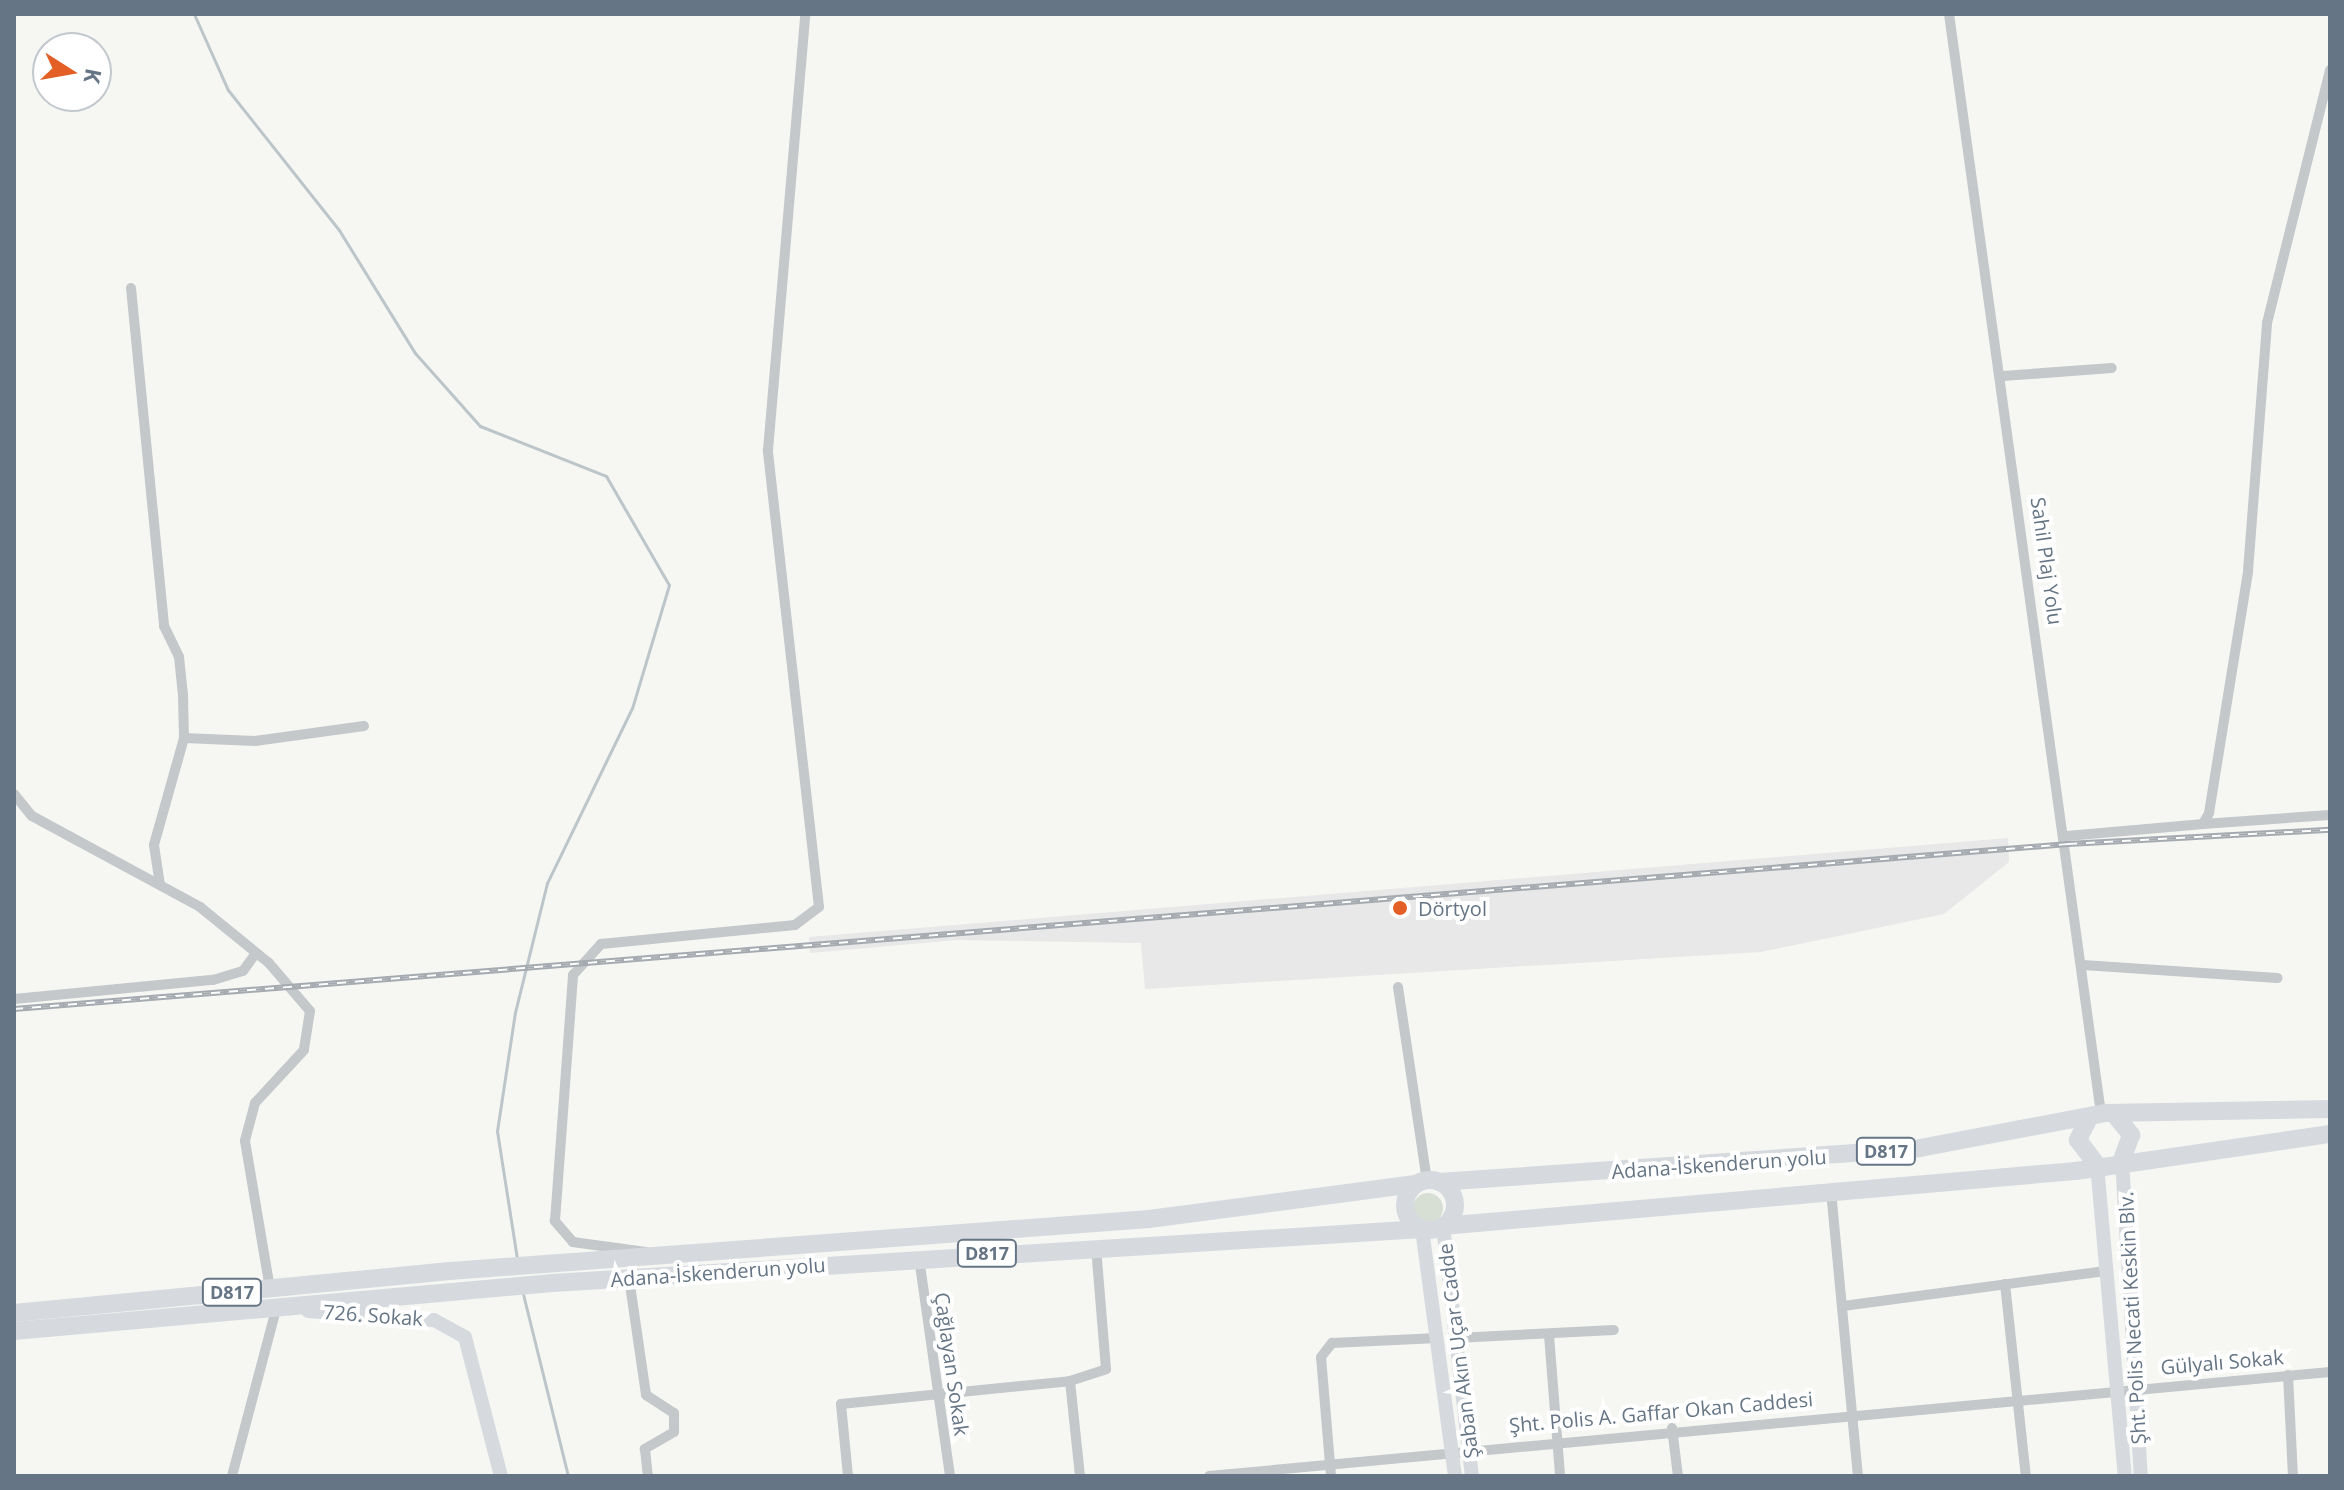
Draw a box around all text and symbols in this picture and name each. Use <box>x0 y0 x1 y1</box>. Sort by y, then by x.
north arrow <box>32 32 112 112</box>
text: K <box>77 66 110 86</box>
street label: Sahil Plaj Yolu <box>2026 496 2068 626</box>
place label: Dörtyol <box>1418 896 1487 920</box>
marker: Dörtyol <box>1389 897 1411 919</box>
road number: D817 <box>1854 1137 1918 1165</box>
street label: Adana-İskenderun yolu <box>1611 1145 1827 1183</box>
street label: Şht. Polis Necati Keskin Blv. <box>2113 1191 2151 1445</box>
road number: D817 <box>955 1239 1019 1267</box>
street label: Şaban Akın Uçar Cadde <box>1433 1242 1483 1460</box>
street label: Adana-İskenderun yolu <box>610 1253 826 1291</box>
road number: D817 <box>200 1278 264 1306</box>
street label: Çağlayan Sokak <box>930 1291 974 1437</box>
street label: 726. Sokak <box>322 1300 424 1330</box>
street label: Gülyalı Sokak <box>2159 1345 2285 1379</box>
street label: Şht. Polis A. Gaffar Okan Caddesi <box>1508 1387 1814 1437</box>

